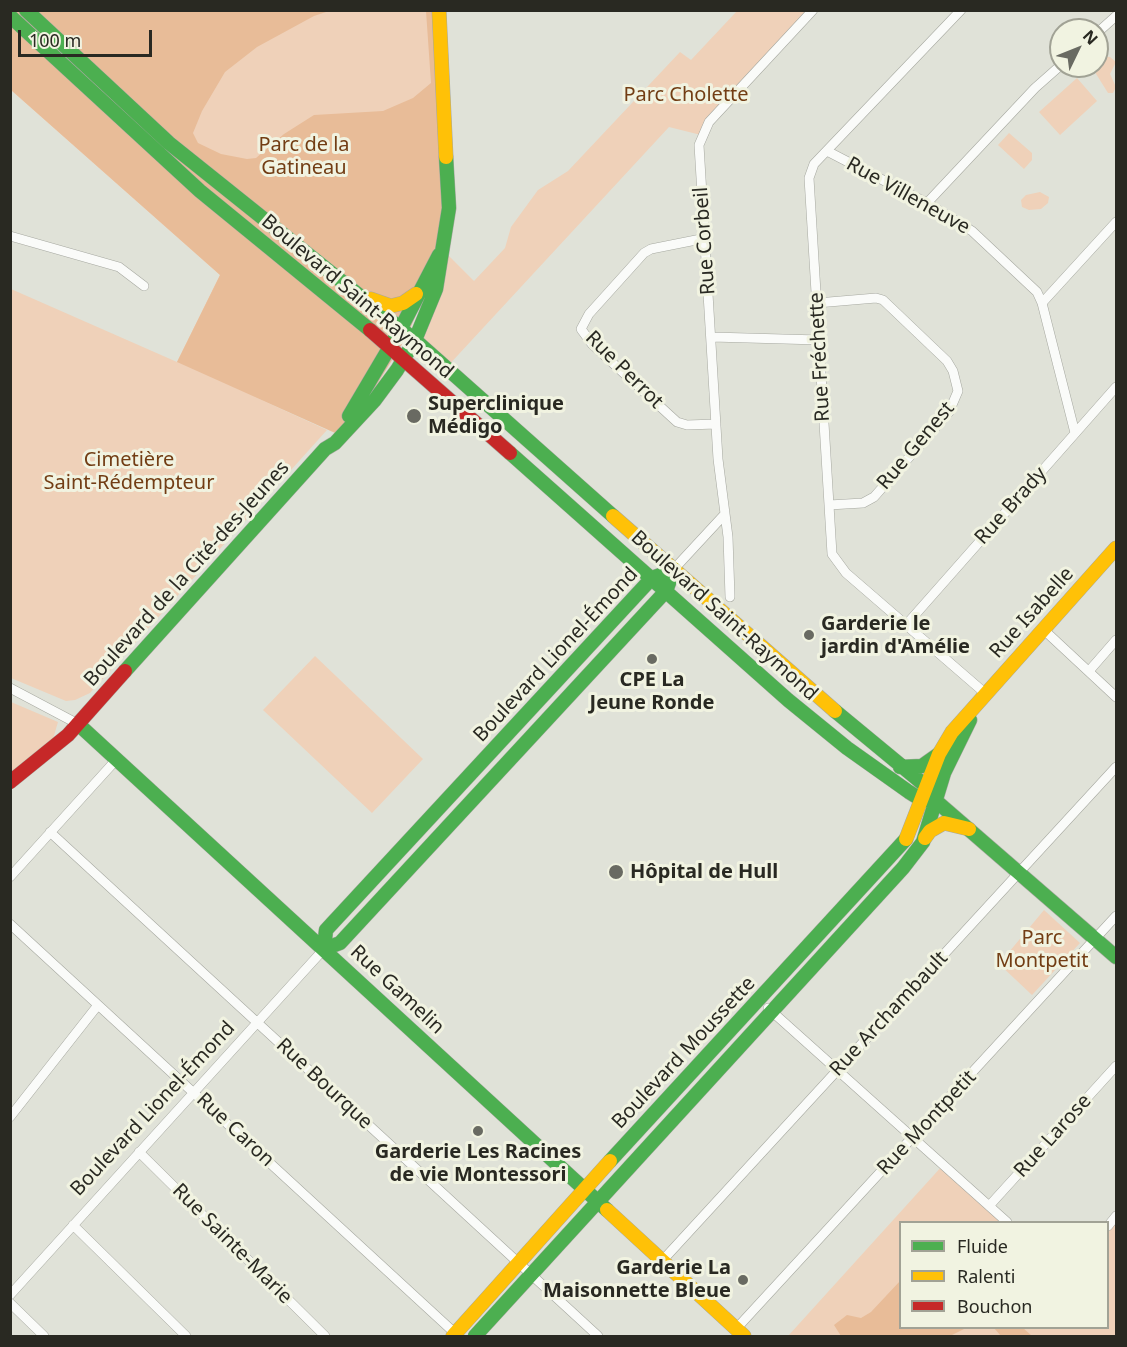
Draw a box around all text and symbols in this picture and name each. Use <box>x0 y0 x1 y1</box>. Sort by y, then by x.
scale bar <box>21 18 154 56</box>
north arrow <box>1049 18 1109 78</box>
text: N <box>1078 25 1103 49</box>
text: 100 m <box>29 28 81 52</box>
park label: Parc Cholette <box>623 83 749 107</box>
park label: Parc de la Gatineau <box>258 133 350 180</box>
street label: Rue Villeneuve <box>842 152 974 240</box>
street label: Rue Corbeil <box>689 186 721 296</box>
street label: Boulevard Saint-Raymond <box>256 210 458 384</box>
street label: Rue Fréchette <box>805 292 835 422</box>
street label: Rue Perrot <box>580 326 668 414</box>
place label: Superclinique Médigo <box>428 392 564 439</box>
street label: Rue Genest <box>872 397 960 495</box>
marker: Superclinique Médigo <box>405 407 423 425</box>
park label: Cimetière Saint-Rédempteur <box>44 448 214 495</box>
street label: Boulevard de la Cité-des-Jeunes <box>79 456 295 692</box>
street label: Rue Brady <box>970 462 1052 550</box>
street label: Boulevard Saint-Raymond <box>626 526 822 706</box>
street label: Boulevard Lionel-Émond <box>469 563 643 747</box>
street label: Rue Isabelle <box>985 563 1079 663</box>
place label: Garderie le jardin d'Amélie <box>821 612 970 659</box>
marker: Garderie le jardin d'Amélie <box>802 628 816 642</box>
marker: CPE La Jeune Ronde <box>645 652 659 666</box>
place label: CPE La Jeune Ronde <box>590 668 714 715</box>
place label: Hôpital de Hull <box>630 860 778 884</box>
marker: Hôpital de Hull <box>607 863 625 881</box>
park label: Parc Montpetit <box>996 926 1088 973</box>
street label: Rue Gamelin <box>345 940 449 1040</box>
street label: Rue Archambault <box>825 947 953 1081</box>
street label: Boulevard Moussette <box>607 972 761 1134</box>
street label: Boulevard Lionel-Émond <box>66 1017 240 1201</box>
street label: Rue Bourque <box>271 1033 377 1135</box>
street label: Rue Montpetit <box>872 1066 982 1180</box>
street label: Rue Caron <box>191 1088 279 1172</box>
street label: Rue Larose <box>1009 1089 1097 1183</box>
marker: Garderie Les Racines de vie Montessori <box>471 1124 485 1138</box>
place label: Garderie Les Racines de vie Montessori <box>375 1140 581 1187</box>
street label: Rue Sainte-Marie <box>167 1179 297 1309</box>
legend <box>899 1221 1109 1329</box>
text: Fluide <box>957 1234 1008 1258</box>
place label: Garderie La Maisonnette Bleue <box>543 1256 731 1303</box>
text: Ralenti <box>957 1264 1015 1288</box>
marker: Garderie La Maisonnette Bleue <box>736 1273 750 1287</box>
text: Bouchon <box>957 1294 1033 1318</box>

